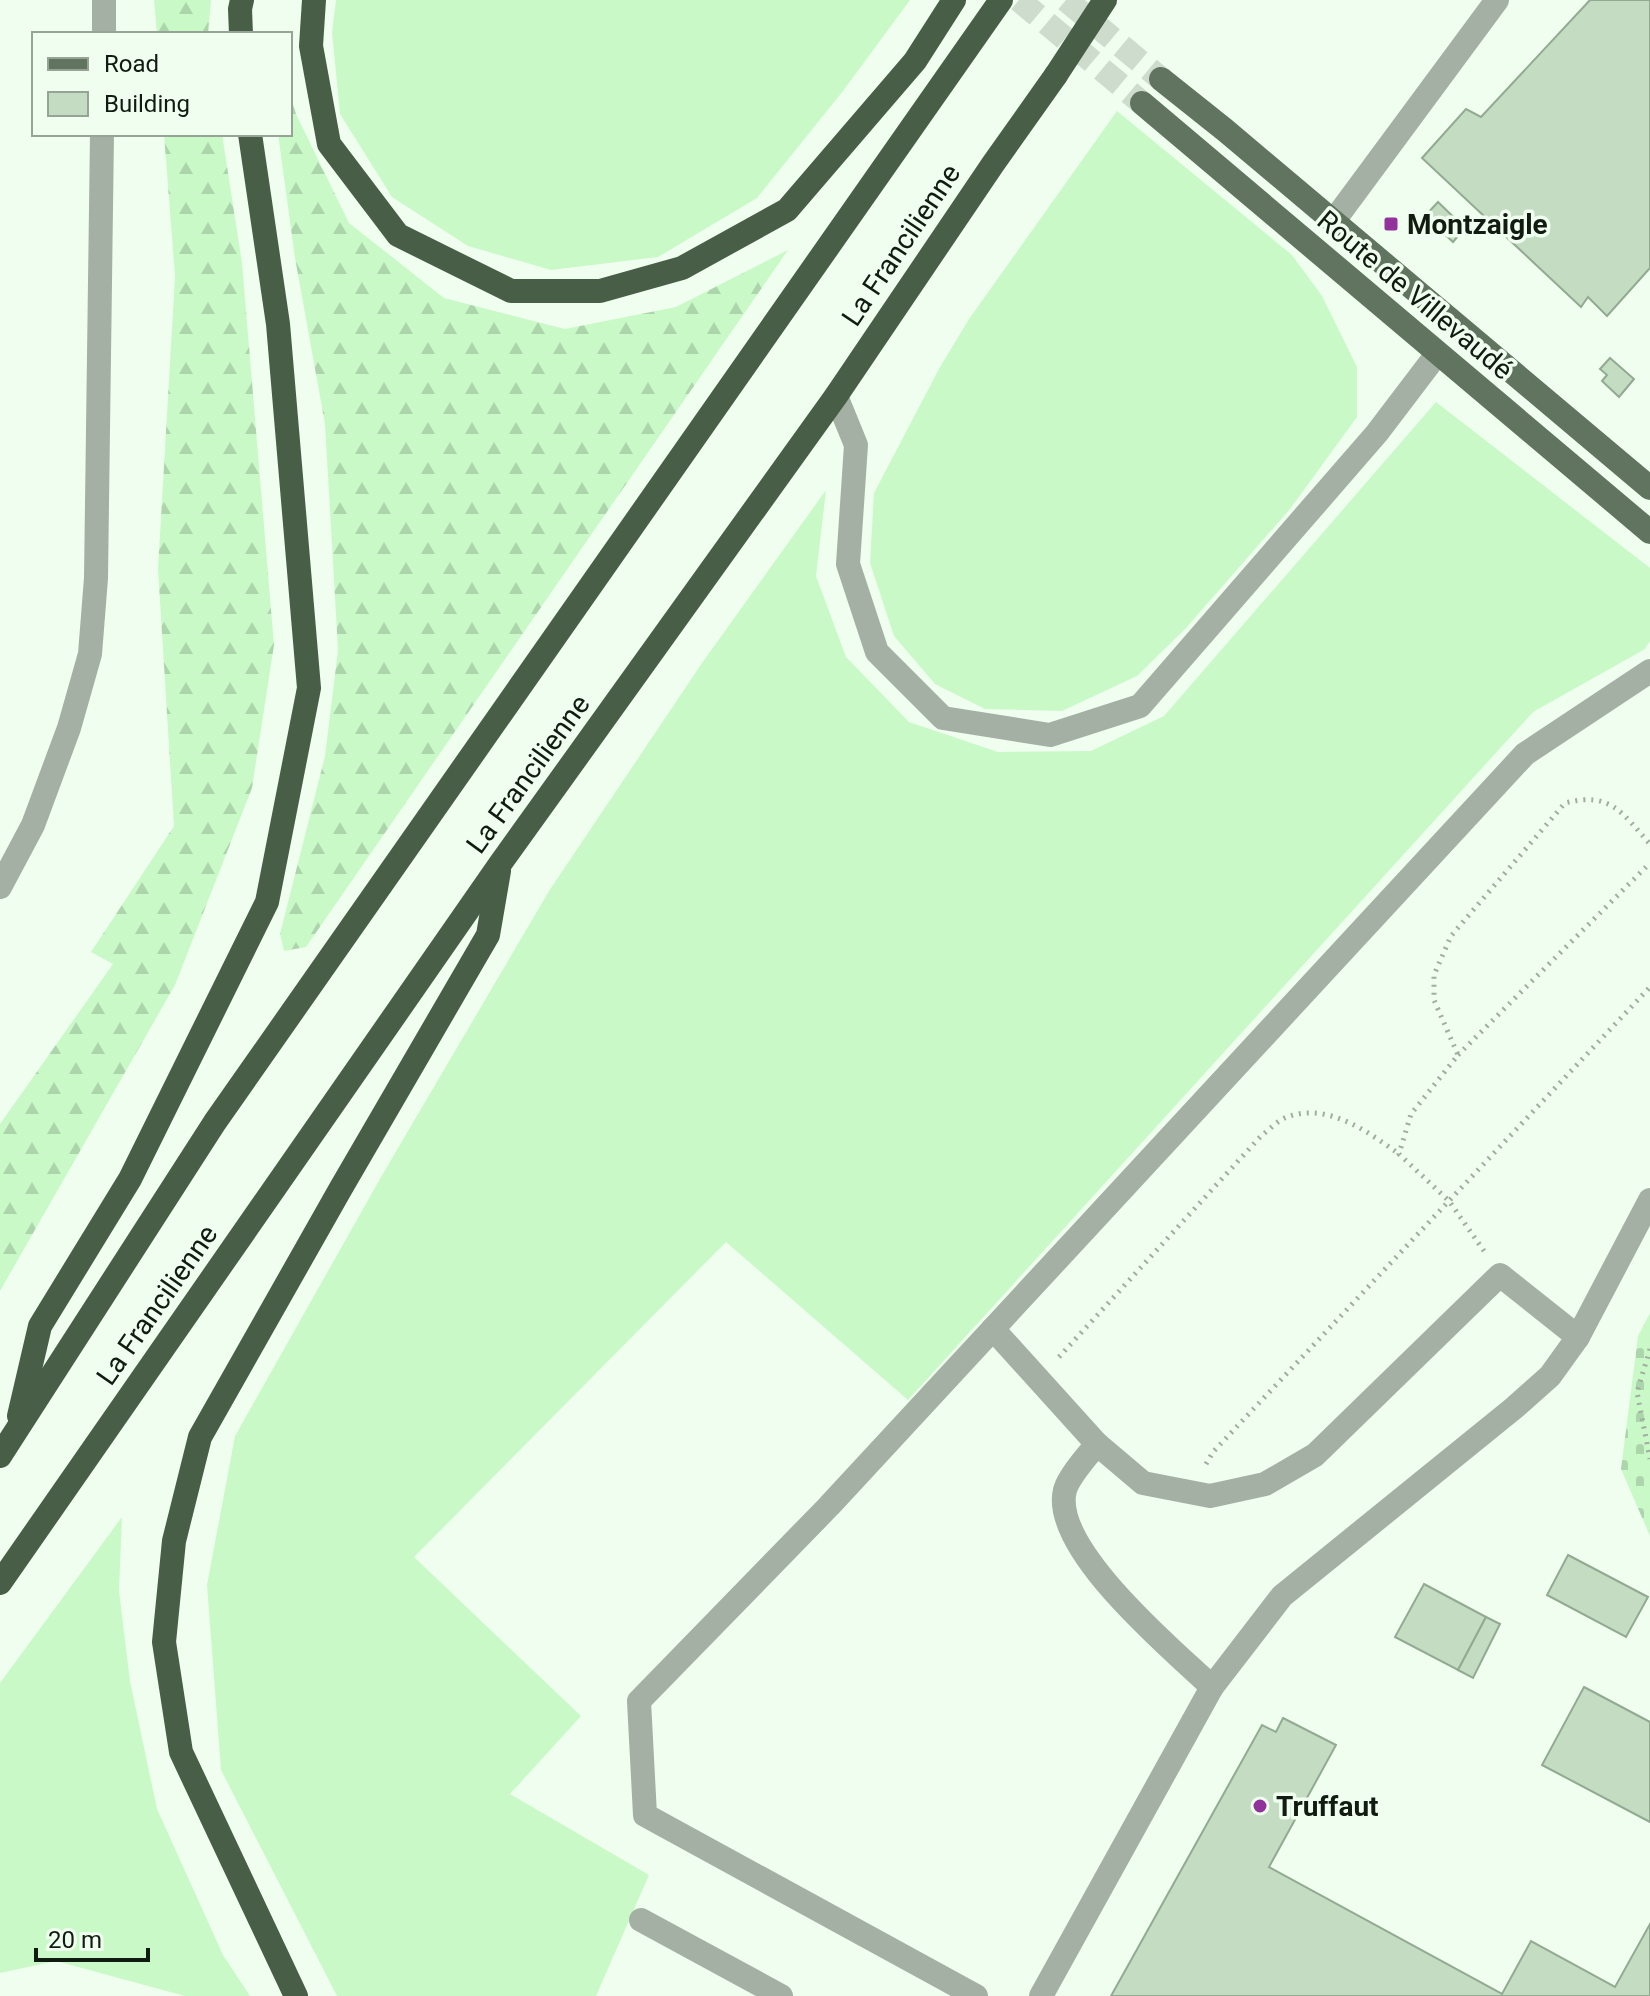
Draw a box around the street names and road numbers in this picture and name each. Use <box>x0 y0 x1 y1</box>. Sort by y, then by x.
street label: La Francilienne <box>835 158 967 332</box>
street label: Route de Villevaudé <box>1311 204 1519 386</box>
street label: La Francilienne <box>459 688 597 860</box>
street label: La Francilienne <box>90 1219 224 1391</box>

